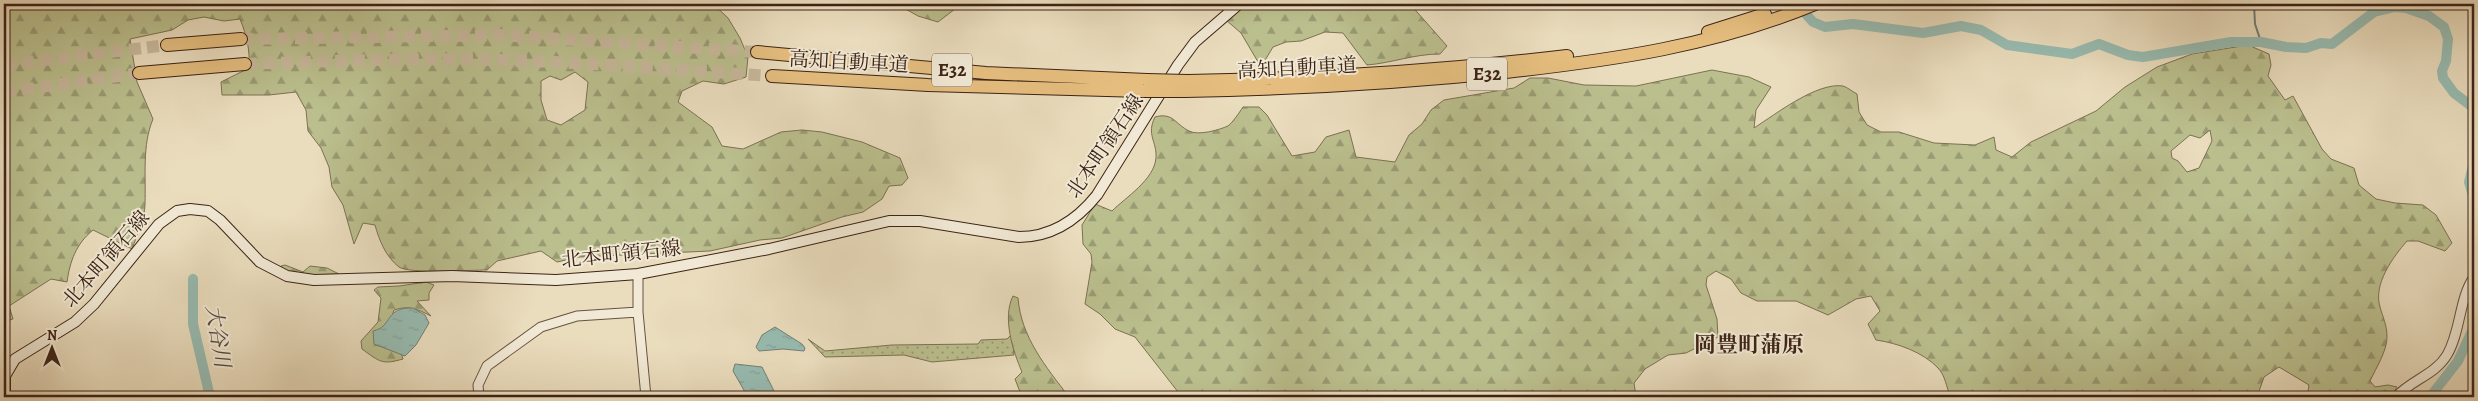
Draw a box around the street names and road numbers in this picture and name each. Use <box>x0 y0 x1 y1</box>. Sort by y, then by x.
street label: 高知自動車道 <box>788 45 910 79</box>
street label: 高知自動車道 <box>1236 51 1358 85</box>
road number: E32 <box>932 54 972 86</box>
road number: E32 <box>1467 58 1507 90</box>
street label: 北本町領石線 <box>1060 89 1150 203</box>
street label: 北本町領石線 <box>56 205 156 313</box>
street label: 北本町領石線 <box>560 234 682 274</box>

